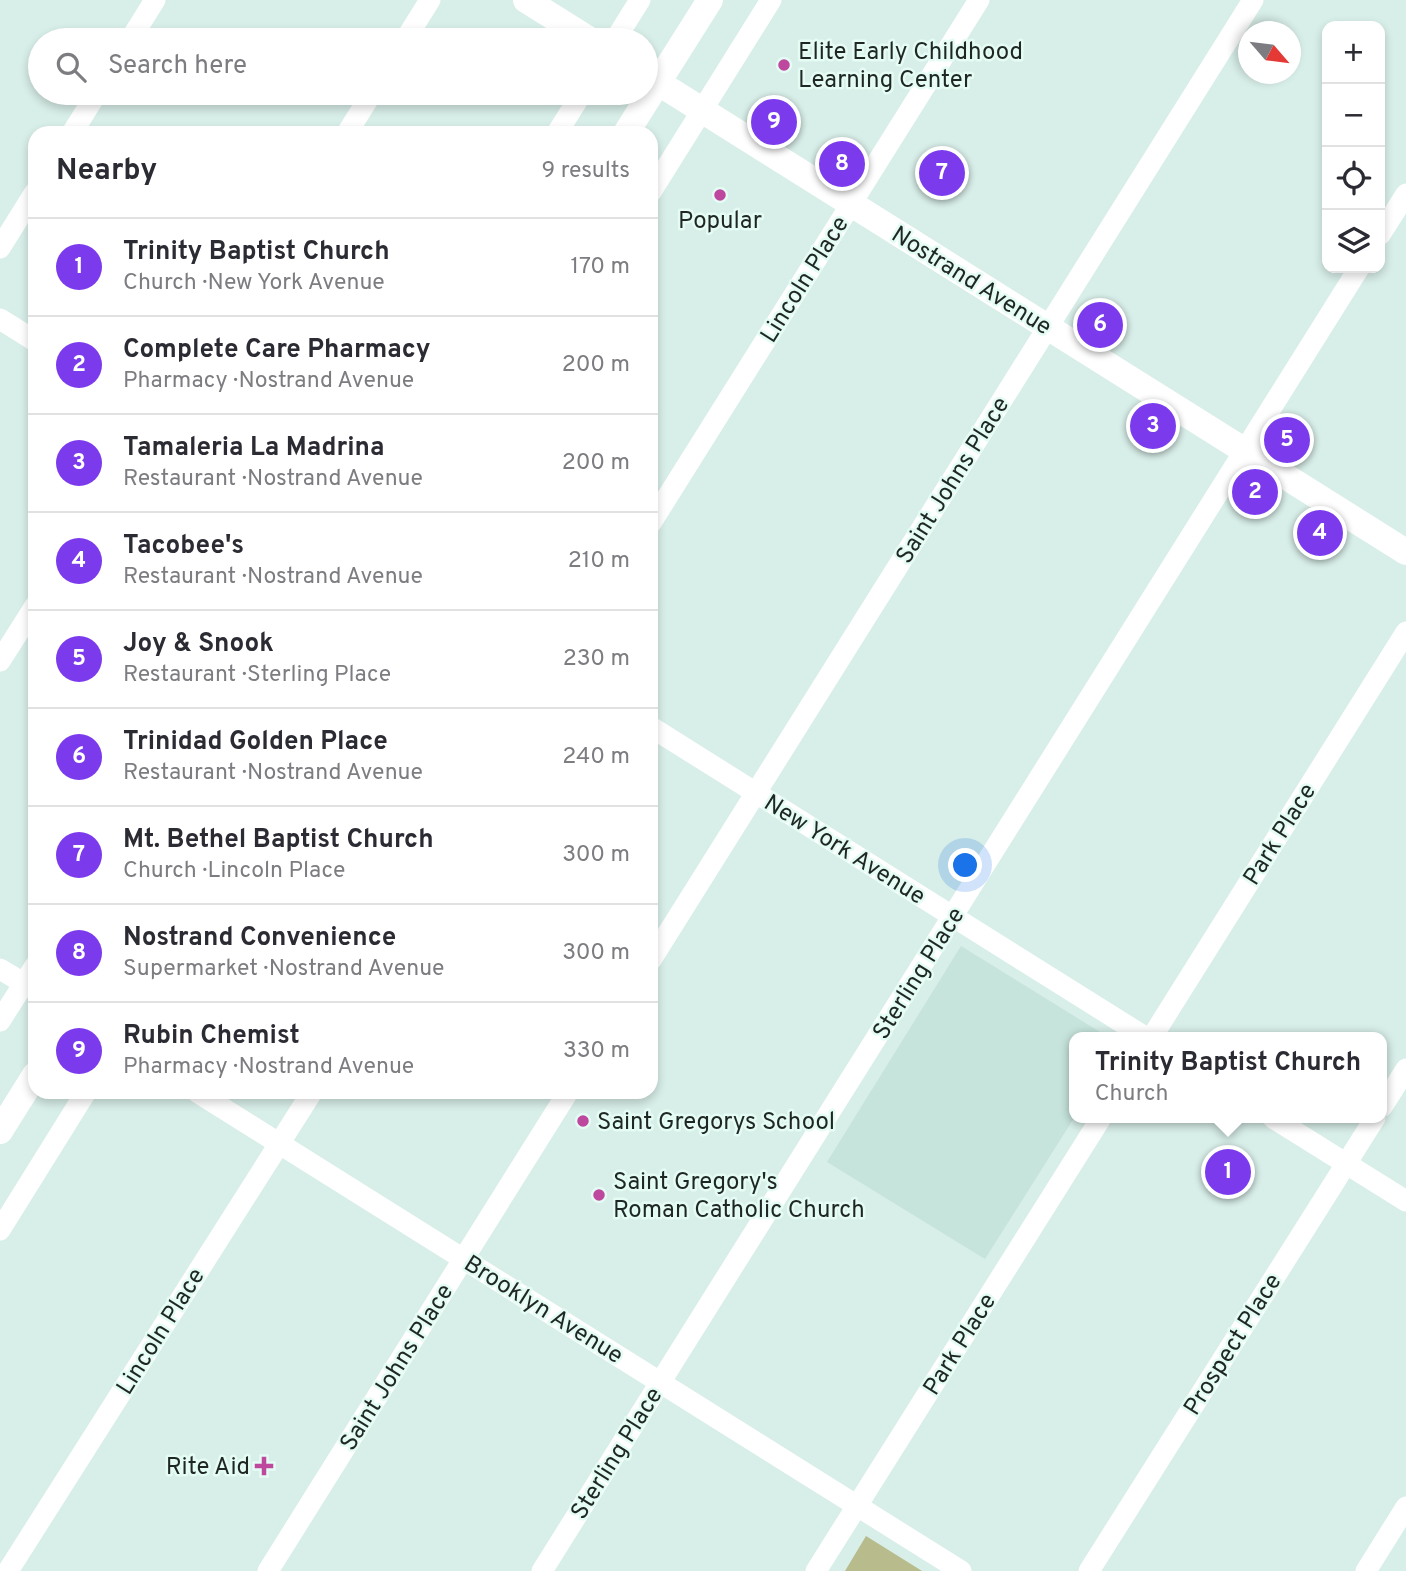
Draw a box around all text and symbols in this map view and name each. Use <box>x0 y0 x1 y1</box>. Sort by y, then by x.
north arrow <box>1238 21 1301 84</box>
map controls <box>1322 21 1385 273</box>
button: + <box>1322 21 1385 84</box>
search box <box>28 28 658 105</box>
place label: Elite Early Childhood Learning Center <box>798 38 1023 96</box>
icon: search <box>52 48 90 86</box>
text: Search here <box>108 50 247 83</box>
marker: Elite Early Childhood Learning Center <box>776 57 792 73</box>
button: − <box>1322 84 1385 147</box>
pin: 9 <box>751 96 797 148</box>
pin: 8 <box>819 138 865 190</box>
pin: 7 <box>919 147 965 199</box>
button: locate <box>1322 147 1385 210</box>
text: Nearby <box>56 153 157 190</box>
text: 9 results <box>542 157 630 186</box>
marker: Popular <box>712 187 728 203</box>
place label: Popular <box>678 207 762 237</box>
button: layers <box>1322 210 1385 273</box>
street label: Lincoln Place <box>755 211 857 349</box>
street label: Nostrand Avenue <box>885 220 1057 343</box>
text: Trinity Baptist Church <box>123 236 390 269</box>
text: 1 <box>74 253 84 282</box>
text: 170 m <box>571 253 630 282</box>
text: Church · New York Avenue <box>123 269 385 298</box>
pin: 6 <box>1077 299 1123 351</box>
text: Complete Care Pharmacy <box>123 334 431 367</box>
text: 2 <box>72 351 86 380</box>
text: 200 m <box>562 351 630 380</box>
text: Pharmacy · Nostrand Avenue <box>123 367 414 396</box>
street label: Saint Johns Place <box>890 392 1017 570</box>
pin: 3 <box>1130 400 1176 452</box>
pin: 5 <box>1264 414 1310 466</box>
text: Tamaleria La Madrina <box>123 432 384 465</box>
text: 3 <box>72 449 86 478</box>
text: 200 m <box>562 449 630 478</box>
text: Restaurant · Nostrand Avenue <box>123 465 423 494</box>
pin: 2 <box>1232 466 1278 518</box>
pin: 4 <box>1297 507 1343 559</box>
text: Tacobee's <box>123 530 244 563</box>
text: 4 <box>72 547 86 576</box>
text: 210 m <box>568 547 630 576</box>
text: Restaurant · Nostrand Avenue <box>123 563 423 592</box>
text: Joy & Snook <box>123 628 274 661</box>
text: 5 <box>72 645 86 674</box>
text: 230 m <box>563 645 630 674</box>
text: Restaurant · Sterling Place <box>123 661 391 690</box>
text: Trinidad Golden Place <box>123 726 388 759</box>
text: 6 <box>72 743 86 772</box>
text: 240 m <box>562 743 630 772</box>
text: Restaurant · Nostrand Avenue <box>123 759 423 788</box>
street label: Park Place <box>1238 778 1324 892</box>
street label: New York Avenue <box>758 789 930 912</box>
text: Mt. Bethel Baptist Church <box>123 824 434 857</box>
text: 7 <box>73 841 85 870</box>
text: 300 m <box>562 841 630 870</box>
your location <box>948 848 982 882</box>
text: Church · Lincoln Place <box>123 857 345 886</box>
street label: Sterling Place <box>867 902 972 1046</box>
text: Nostrand Convenience <box>123 922 396 955</box>
text: 8 <box>72 939 86 968</box>
text: 300 m <box>562 939 630 968</box>
text: Supermarket · Nostrand Avenue <box>123 955 444 984</box>
text: Rubin Chemist <box>123 1020 300 1053</box>
popup <box>1069 1032 1387 1123</box>
text: 9 <box>72 1037 86 1066</box>
text: 330 m <box>563 1037 630 1066</box>
text: Trinity Baptist Church <box>1095 1047 1361 1080</box>
text: Pharmacy · Nostrand Avenue <box>123 1053 414 1082</box>
text: Church <box>1095 1080 1168 1109</box>
place label: Saint Gregorys School <box>597 1108 835 1138</box>
marker: Saint Gregorys School <box>575 1113 591 1129</box>
pin: 1 <box>1205 1146 1251 1198</box>
place label: Saint Gregory's Roman Catholic Church <box>613 1168 865 1226</box>
marker: Saint Gregory's Roman Catholic Church <box>591 1187 607 1203</box>
street label: Brooklyn Avenue <box>458 1250 628 1372</box>
street label: Lincoln Place <box>111 1263 213 1401</box>
street label: Prospect Place <box>1178 1269 1289 1422</box>
street label: Saint Johns Place <box>334 1279 461 1457</box>
street label: Park Place <box>918 1288 1004 1402</box>
street label: Sterling Place <box>565 1382 670 1526</box>
place label: Rite Aid <box>166 1453 250 1483</box>
marker: Rite Aid <box>256 1458 272 1474</box>

